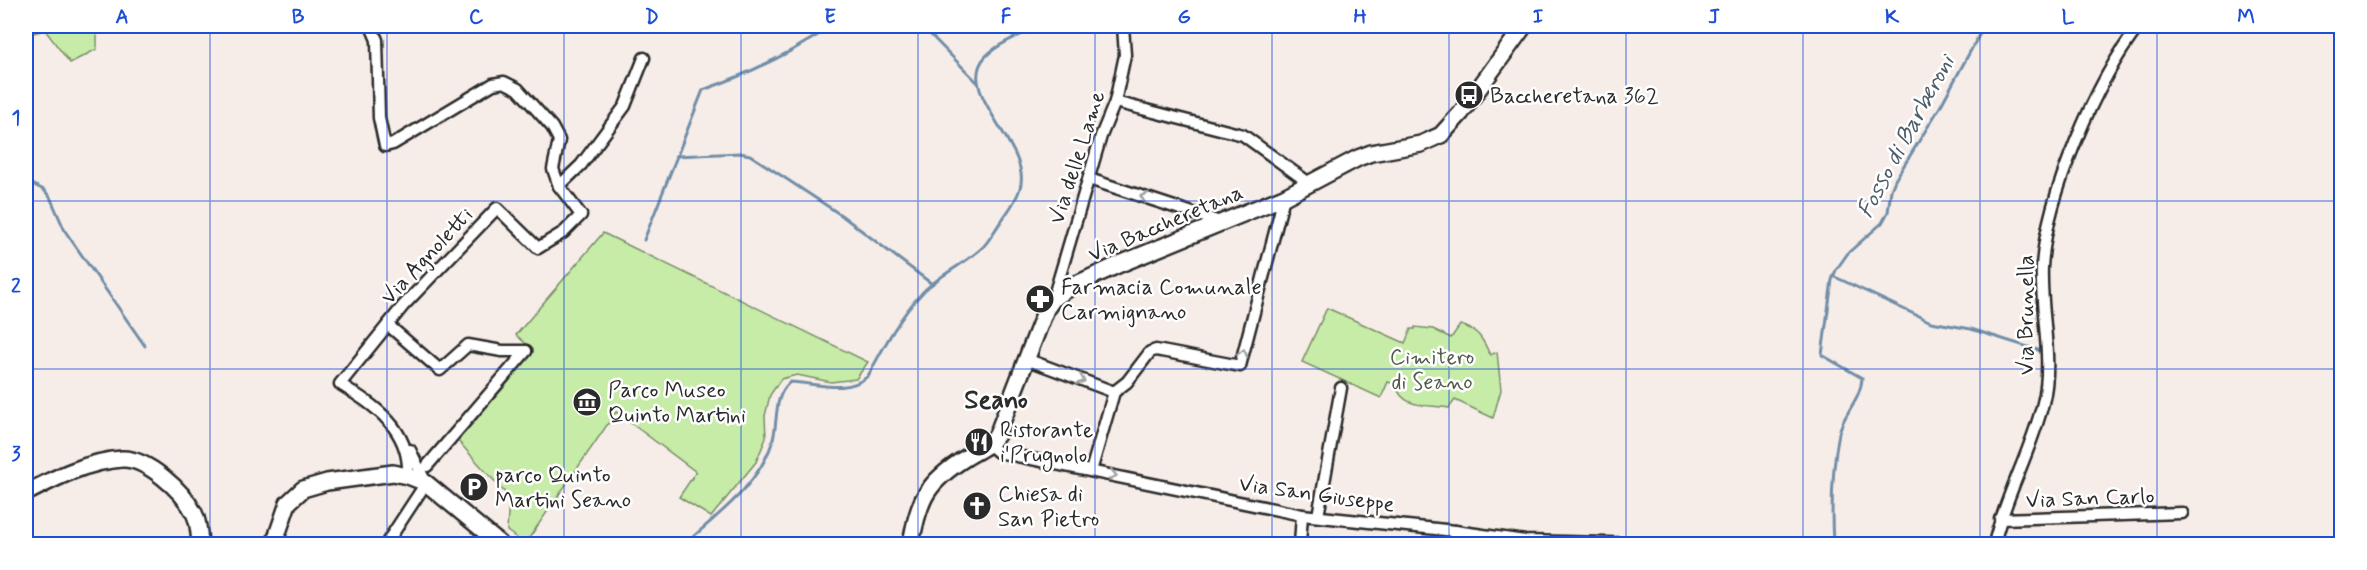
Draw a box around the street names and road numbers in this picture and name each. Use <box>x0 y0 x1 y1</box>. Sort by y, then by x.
street label: Via delle Lame <box>1043 87 1113 228</box>
street label: Via Baccheretana <box>1084 179 1247 269</box>
street label: Via Agnoletti <box>375 202 481 312</box>
street label: Via Brunella <box>2013 255 2041 375</box>
street label: Via San Giuseppe <box>1237 470 1397 520</box>
street label: Via San Carlo <box>2025 483 2155 515</box>

